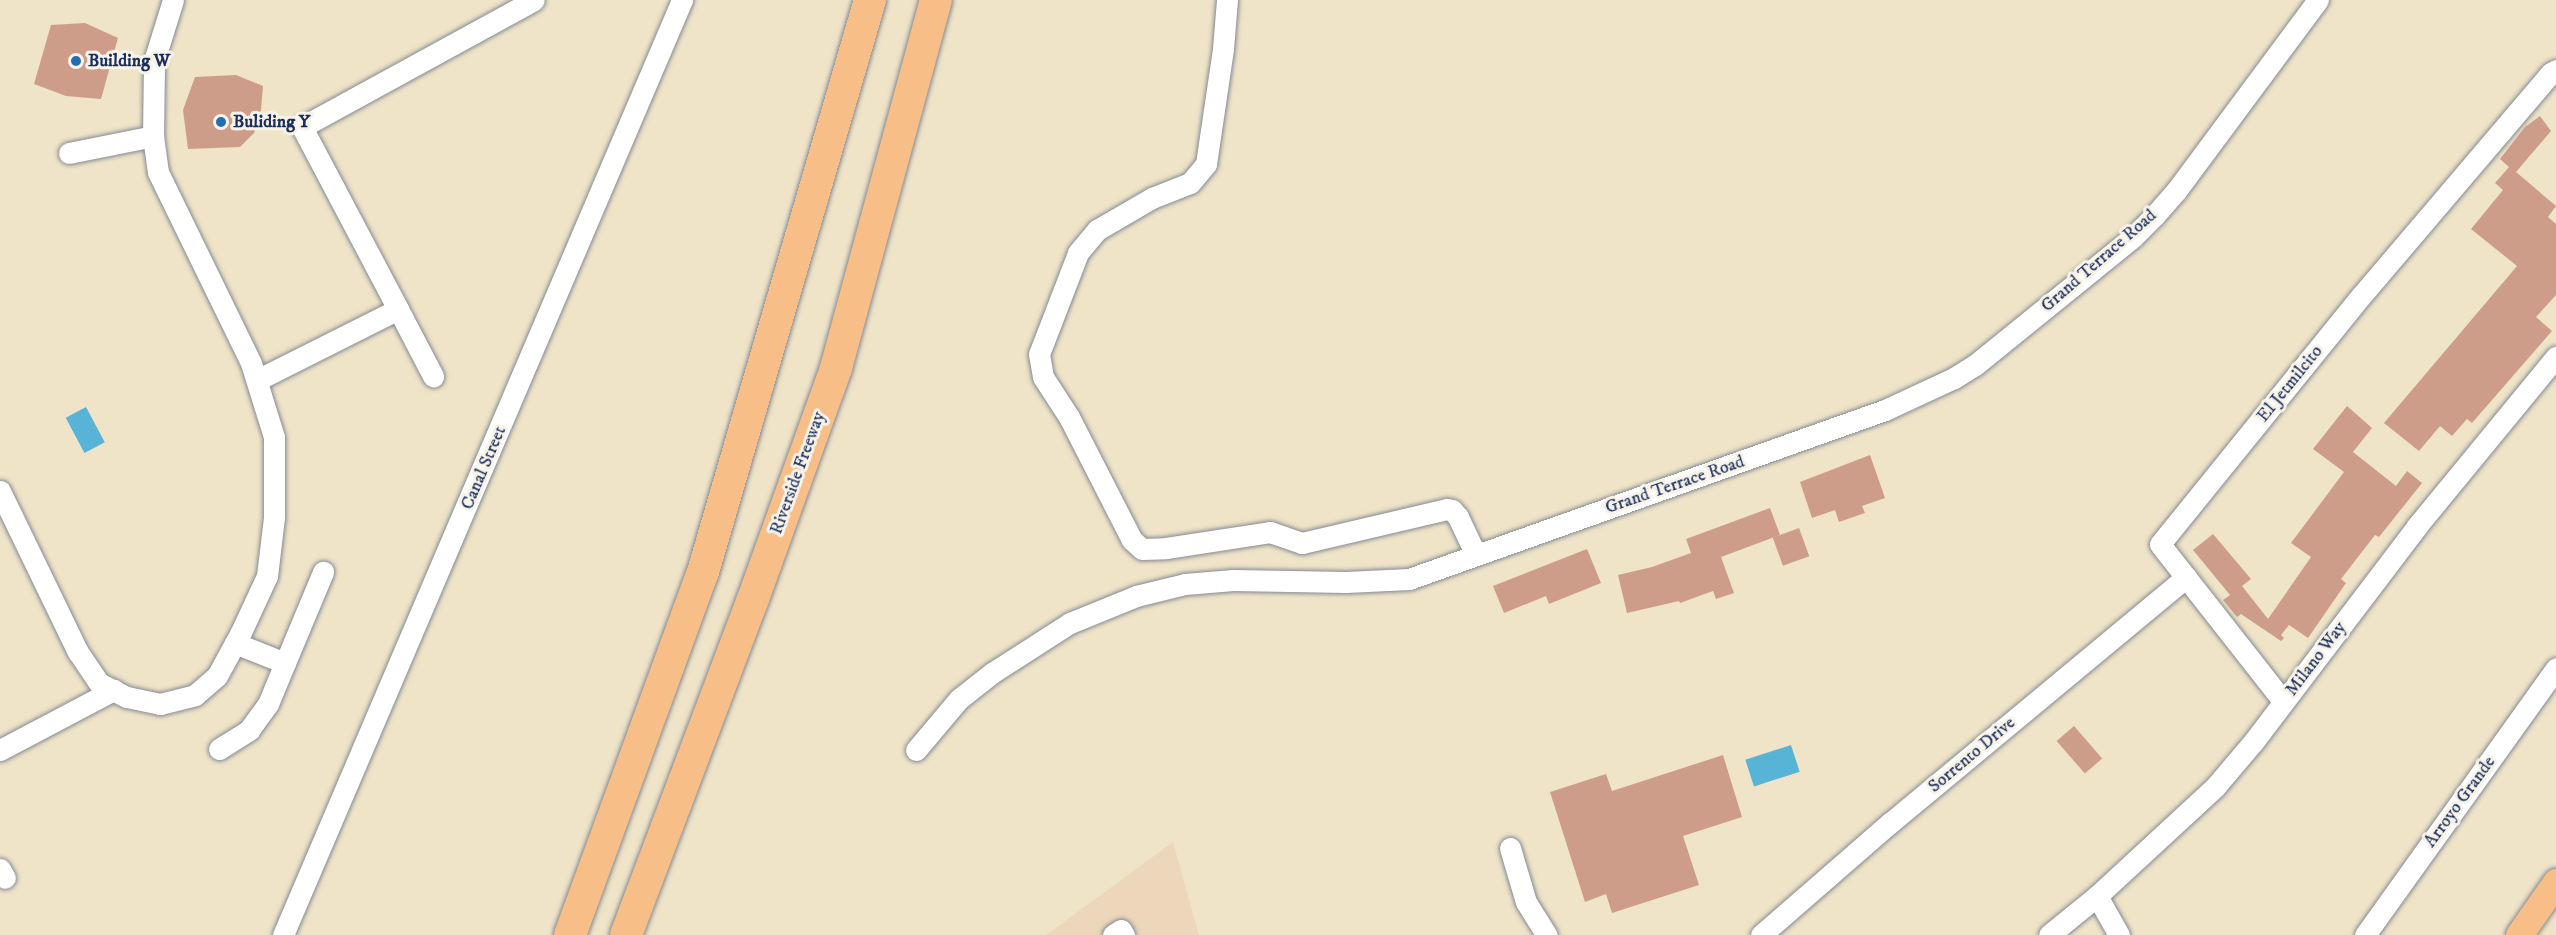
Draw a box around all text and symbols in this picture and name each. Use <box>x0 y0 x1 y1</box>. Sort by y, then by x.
place label: Building W <box>88 50 170 72</box>
marker: Building W <box>69 54 83 68</box>
place label: Buliding Y <box>233 111 310 133</box>
marker: Buliding Y <box>214 115 228 129</box>
street label: Grand Terrace Road <box>2037 205 2161 317</box>
street label: El Jetmilcito <box>2253 341 2327 427</box>
street label: Riverside Freeway <box>766 409 830 537</box>
street label: Canal Street <box>457 423 511 513</box>
street label: Grand Terrace Road <box>1603 451 1747 519</box>
street label: Milano Way <box>2281 618 2351 700</box>
street label: Sorrento Drive <box>1924 712 2020 798</box>
street label: Arroyo Grande <box>2420 752 2500 852</box>

